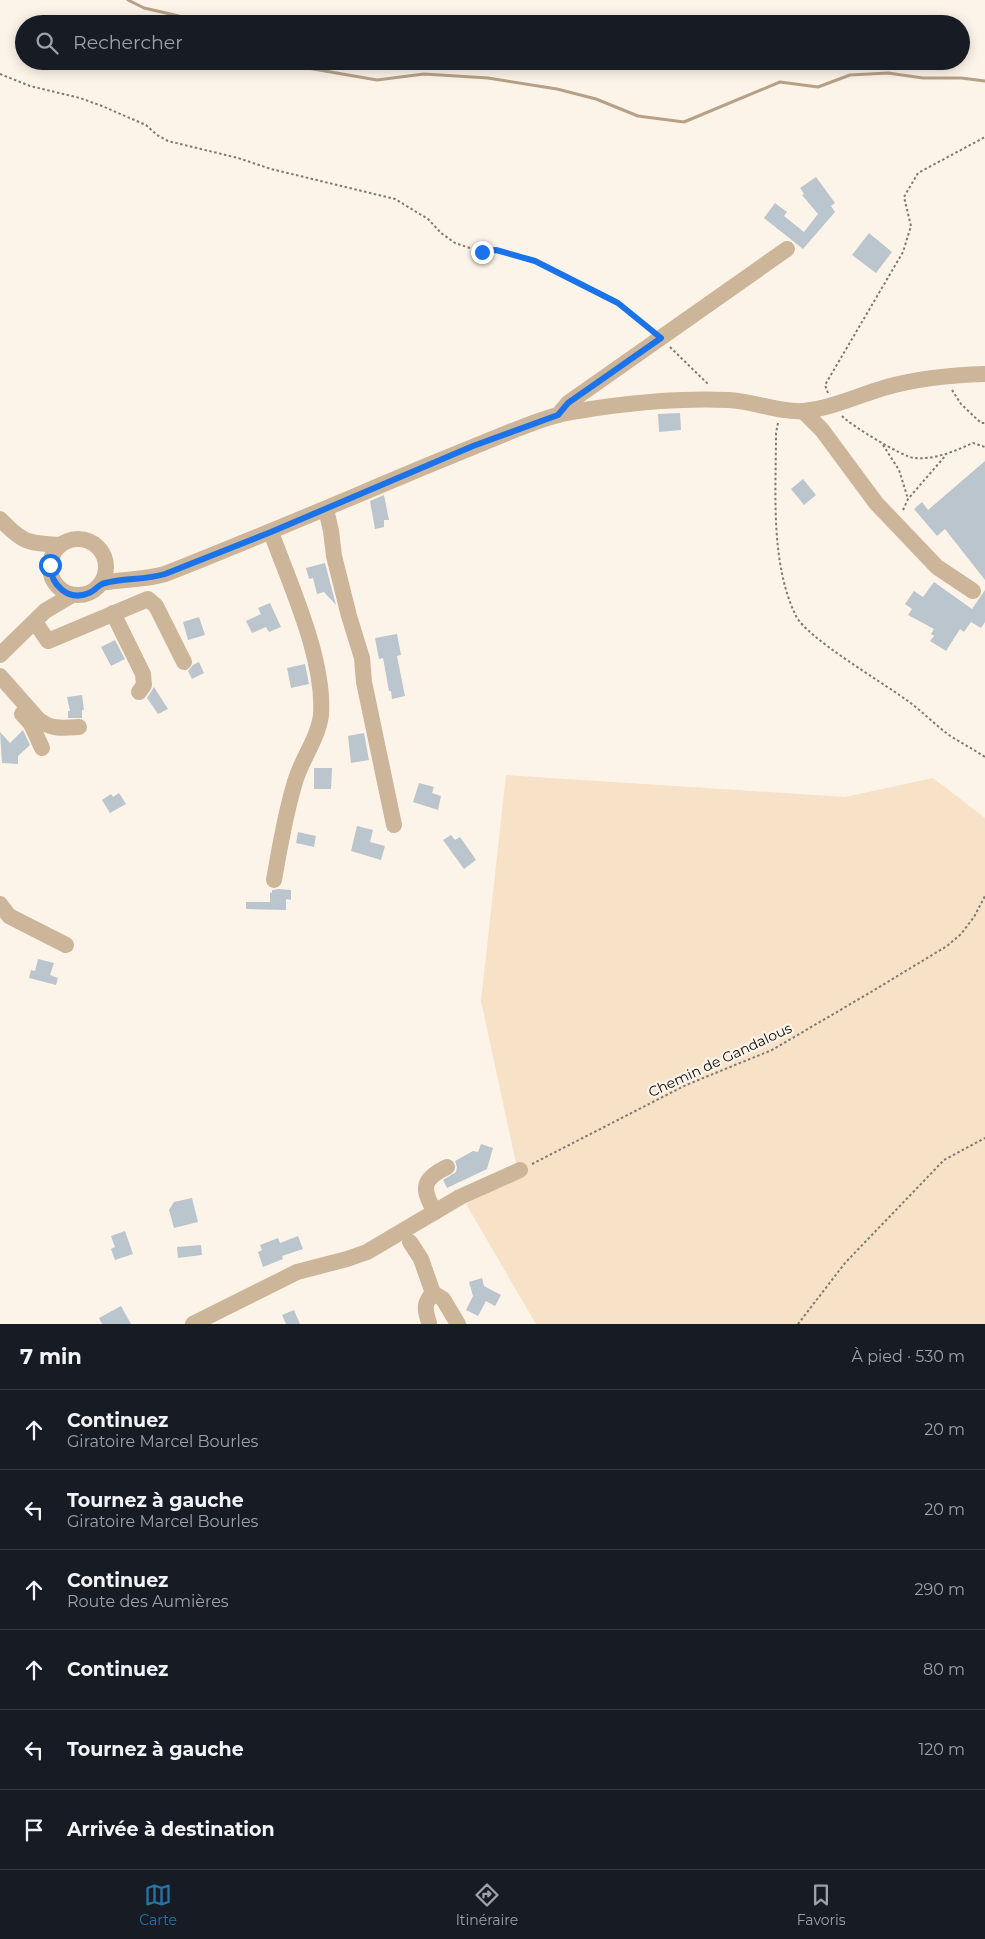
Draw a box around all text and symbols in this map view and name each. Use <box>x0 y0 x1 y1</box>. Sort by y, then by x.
search box <box>15 15 970 70</box>
icon: search <box>33 29 61 57</box>
text: Rechercher <box>73 31 183 54</box>
route end <box>471 241 494 264</box>
route start <box>39 554 62 577</box>
street label: Chemin de Gandalous <box>645 1019 795 1101</box>
text: 7 min <box>20 1344 82 1369</box>
text: À pied · 530 m <box>851 1347 965 1366</box>
text: Continuez <box>67 1409 168 1432</box>
icon: ahead <box>20 1416 48 1444</box>
text: 20 m <box>924 1420 965 1439</box>
text: Giratoire Marcel Bourles <box>67 1432 258 1451</box>
text: Tournez à gauche <box>67 1489 244 1512</box>
icon: left <box>20 1496 48 1524</box>
text: 20 m <box>924 1500 965 1519</box>
text: Giratoire Marcel Bourles <box>67 1512 258 1531</box>
text: Continuez <box>67 1569 168 1592</box>
icon: ahead <box>20 1576 48 1604</box>
text: 290 m <box>914 1580 965 1599</box>
text: Route des Aumières <box>67 1592 229 1611</box>
icon: ahead <box>20 1656 48 1684</box>
text: Continuez <box>67 1658 168 1681</box>
text: 80 m <box>923 1660 965 1679</box>
icon: left <box>20 1736 48 1764</box>
text: Tournez à gauche <box>67 1738 244 1761</box>
text: 120 m <box>918 1740 965 1759</box>
icon: arrive <box>20 1816 48 1844</box>
text: Arrivée à destination <box>67 1818 275 1841</box>
tab: Carte <box>139 1881 177 1929</box>
tab: Itinéraire <box>456 1881 518 1929</box>
tab: Favoris <box>797 1881 846 1929</box>

